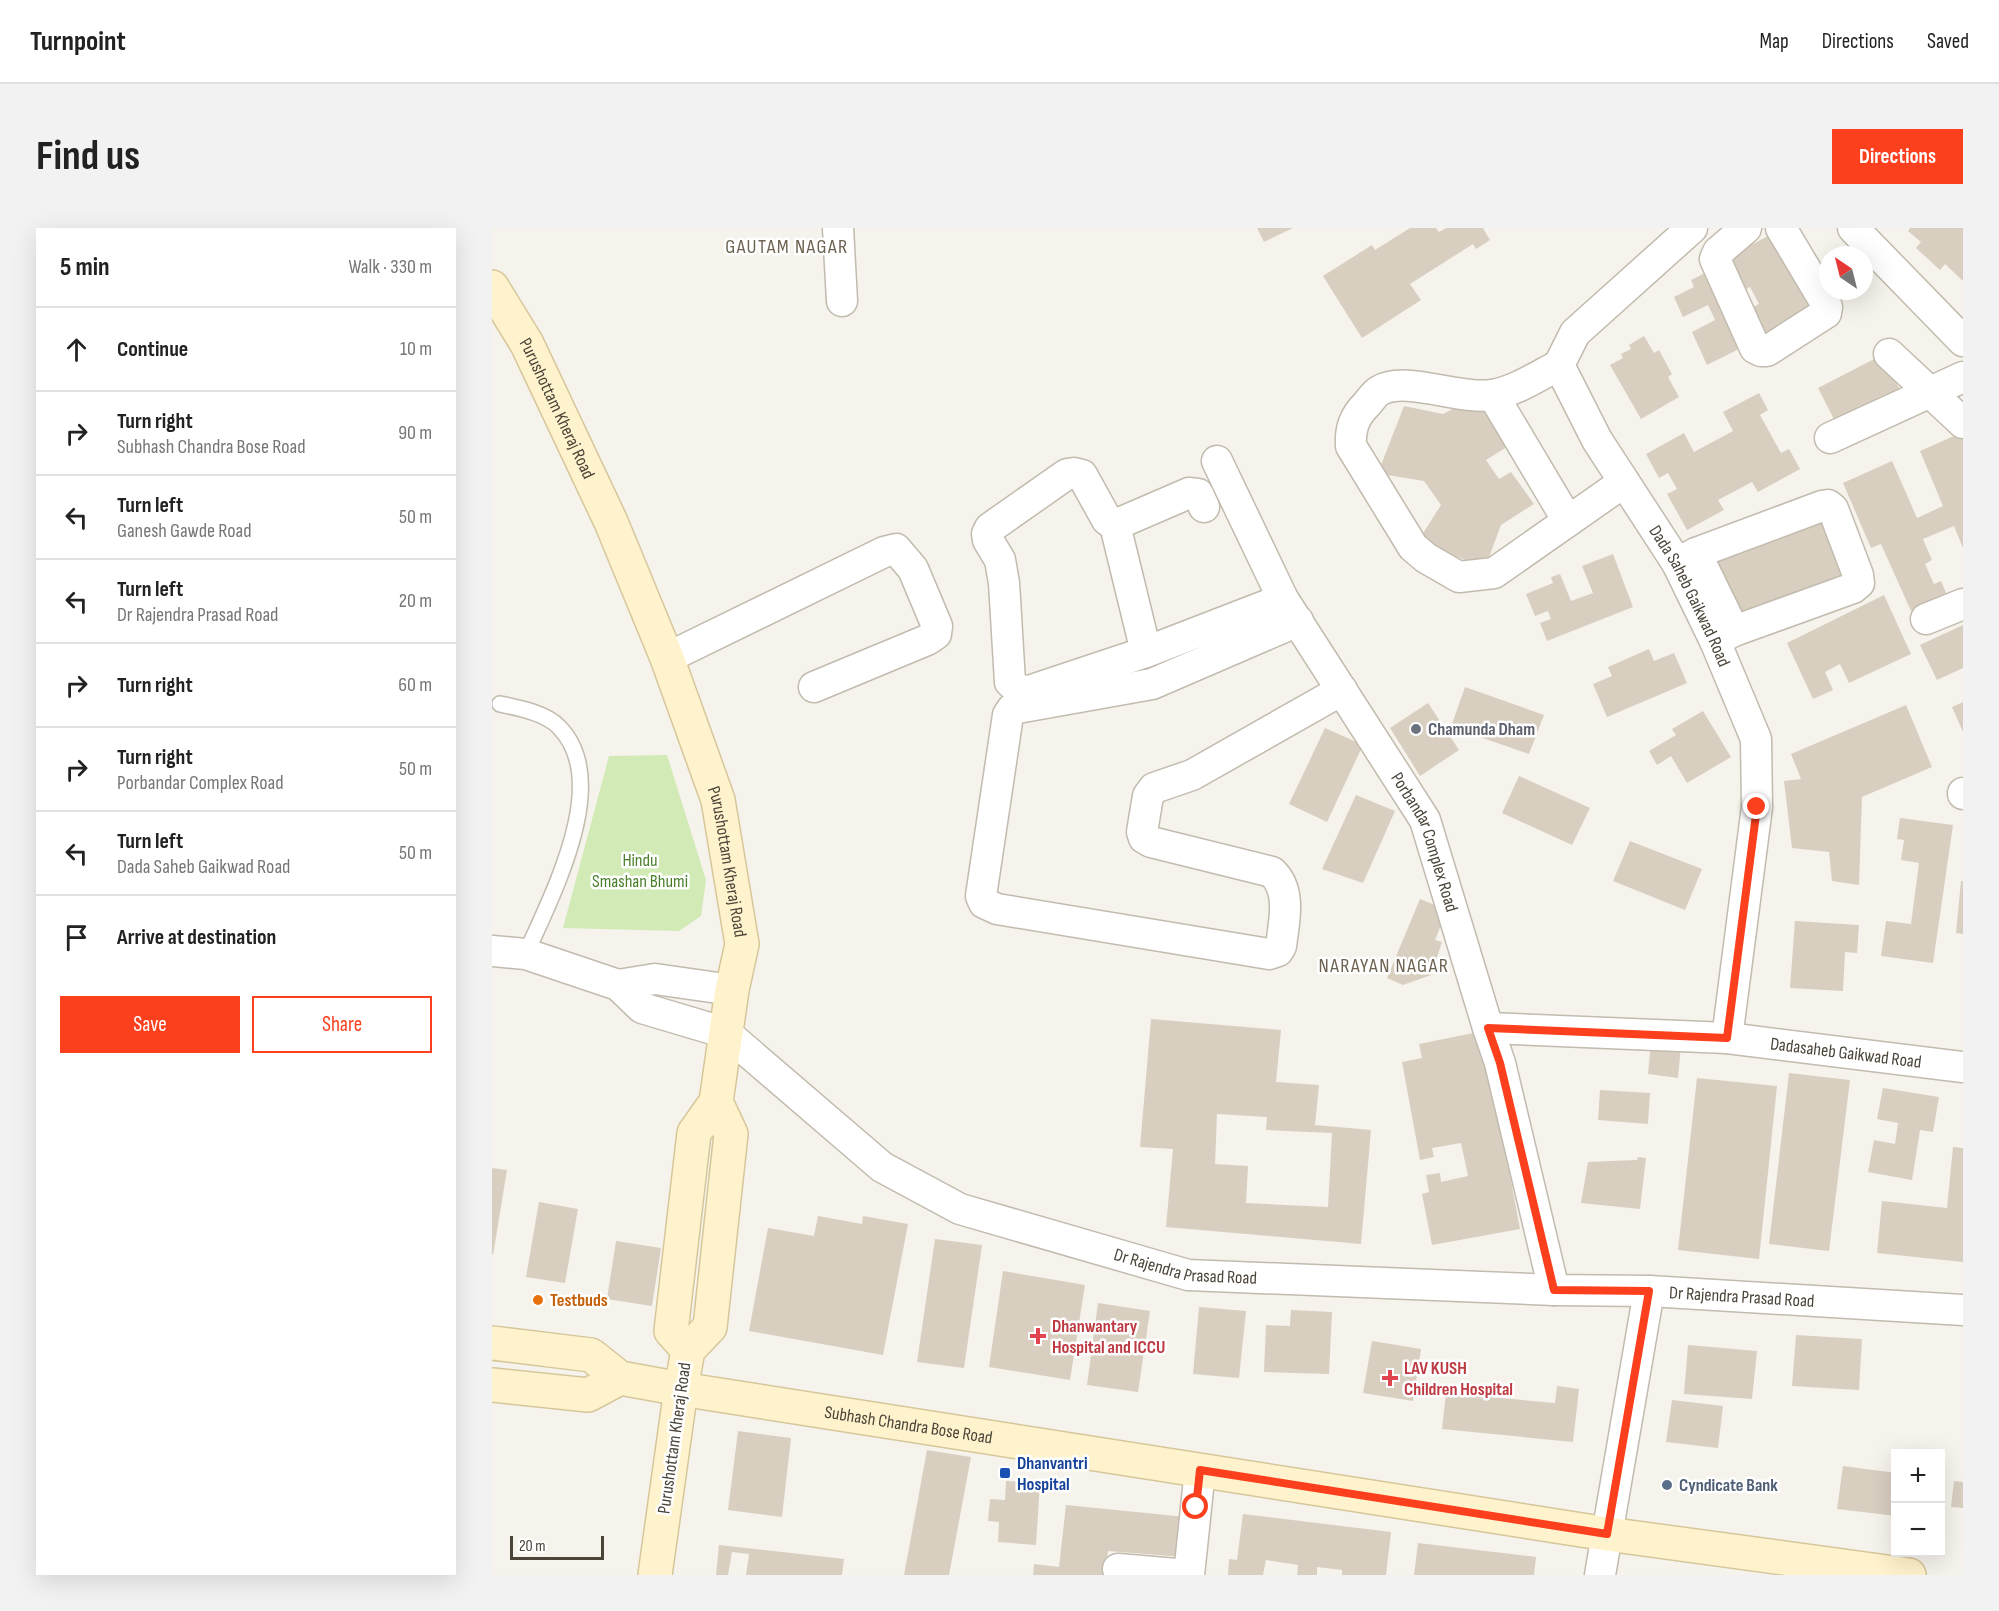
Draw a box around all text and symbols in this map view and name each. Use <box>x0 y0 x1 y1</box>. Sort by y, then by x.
text: Turnpoint <box>30 25 126 58</box>
text: Map <box>1759 29 1789 54</box>
text: Directions <box>1822 29 1894 54</box>
text: Saved <box>1927 29 1969 54</box>
button: Directions <box>1832 129 1963 184</box>
text: Find us <box>36 131 140 182</box>
district label: GAUTAM NAGAR <box>725 235 849 259</box>
north arrow <box>1819 246 1873 300</box>
text: 5 min <box>60 252 110 283</box>
text: Walk · 330 m <box>348 255 432 279</box>
icon: ahead <box>60 333 93 366</box>
street label: Purushottam Kheraj Road <box>515 334 599 482</box>
text: Continue <box>117 336 188 363</box>
text: 10 m <box>400 337 432 361</box>
text: Turn right <box>117 408 193 435</box>
icon: right <box>60 417 93 450</box>
text: 90 m <box>398 421 432 445</box>
text: Subhash Chandra Bose Road <box>117 435 305 459</box>
text: Turn left <box>117 492 183 519</box>
icon: left <box>60 501 93 534</box>
text: 50 m <box>399 505 432 529</box>
text: Ganesh Gawde Road <box>117 519 252 543</box>
street label: Dada Saheb Gaikwad Road <box>1644 522 1734 670</box>
text: Turn left <box>117 576 183 603</box>
icon: left <box>60 585 93 618</box>
text: 20 m <box>399 589 432 613</box>
text: Dr Rajendra Prasad Road <box>117 603 278 627</box>
icon: right <box>60 669 93 702</box>
text: Turn right <box>117 672 193 699</box>
text: 60 m <box>398 673 432 697</box>
place label: Chamunda Dham <box>1428 719 1535 740</box>
marker: Chamunda Dham <box>1409 722 1423 736</box>
text: Turn right <box>117 744 193 771</box>
icon: right <box>60 753 93 786</box>
text: 50 m <box>399 757 432 781</box>
street label: Porbandar Complex Road <box>1386 769 1462 914</box>
text: Porbandar Complex Road <box>117 771 284 795</box>
street label: Purushottam Kheraj Road <box>703 783 751 939</box>
route end <box>1743 793 1769 819</box>
text: Turn left <box>117 828 183 855</box>
icon: left <box>60 837 93 870</box>
text: 50 m <box>399 841 432 865</box>
park label: Hindu Smashan Bhumi <box>592 850 688 892</box>
text: Dada Saheb Gaikwad Road <box>117 855 290 879</box>
icon: arrive <box>60 921 93 954</box>
text: Arrive at destination <box>117 924 276 951</box>
district label: NARAYAN NAGAR <box>1319 954 1449 978</box>
button: Save <box>60 996 240 1053</box>
button: Share <box>252 996 432 1053</box>
street label: Dadasaheb Gaikwad Road <box>1769 1033 1923 1073</box>
street label: Dr Rajendra Prasad Road <box>1111 1244 1257 1289</box>
street label: Dr Rajendra Prasad Road <box>1669 1282 1815 1312</box>
place label: Testbuds <box>550 1290 608 1311</box>
marker: Testbuds <box>531 1293 545 1307</box>
place label: Dhanwantary Hospital and ICCU <box>1052 1316 1165 1358</box>
marker: Dhanwantary Hospital and ICCU <box>1029 1327 1047 1345</box>
place label: LAV KUSH Children Hospital <box>1404 1358 1513 1400</box>
street label: Purushottam Kheraj Road <box>653 1361 696 1515</box>
marker: LAV KUSH Children Hospital <box>1381 1369 1399 1387</box>
street label: Subhash Chandra Bose Road <box>823 1402 994 1449</box>
map controls <box>1891 1449 1945 1557</box>
button: + <box>1891 1449 1945 1503</box>
place label: Dhanvantri Hospital <box>1017 1453 1088 1495</box>
marker: Dhanvantri Hospital <box>998 1466 1012 1480</box>
place label: Cyndicate Bank <box>1679 1475 1778 1496</box>
marker: Cyndicate Bank <box>1660 1478 1674 1492</box>
route start <box>1182 1493 1208 1519</box>
button: − <box>1891 1503 1945 1557</box>
scale bar <box>510 1533 604 1560</box>
text: 20 m <box>519 1537 546 1556</box>

